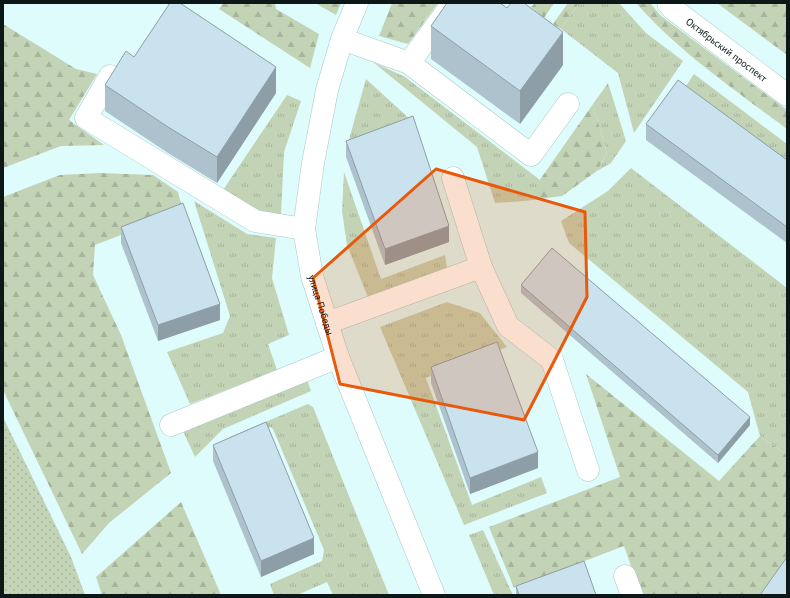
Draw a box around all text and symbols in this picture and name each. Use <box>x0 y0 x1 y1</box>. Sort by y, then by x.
street label: Октябрьский проспект <box>683 15 770 84</box>
street label: улица Победы <box>306 273 337 336</box>

